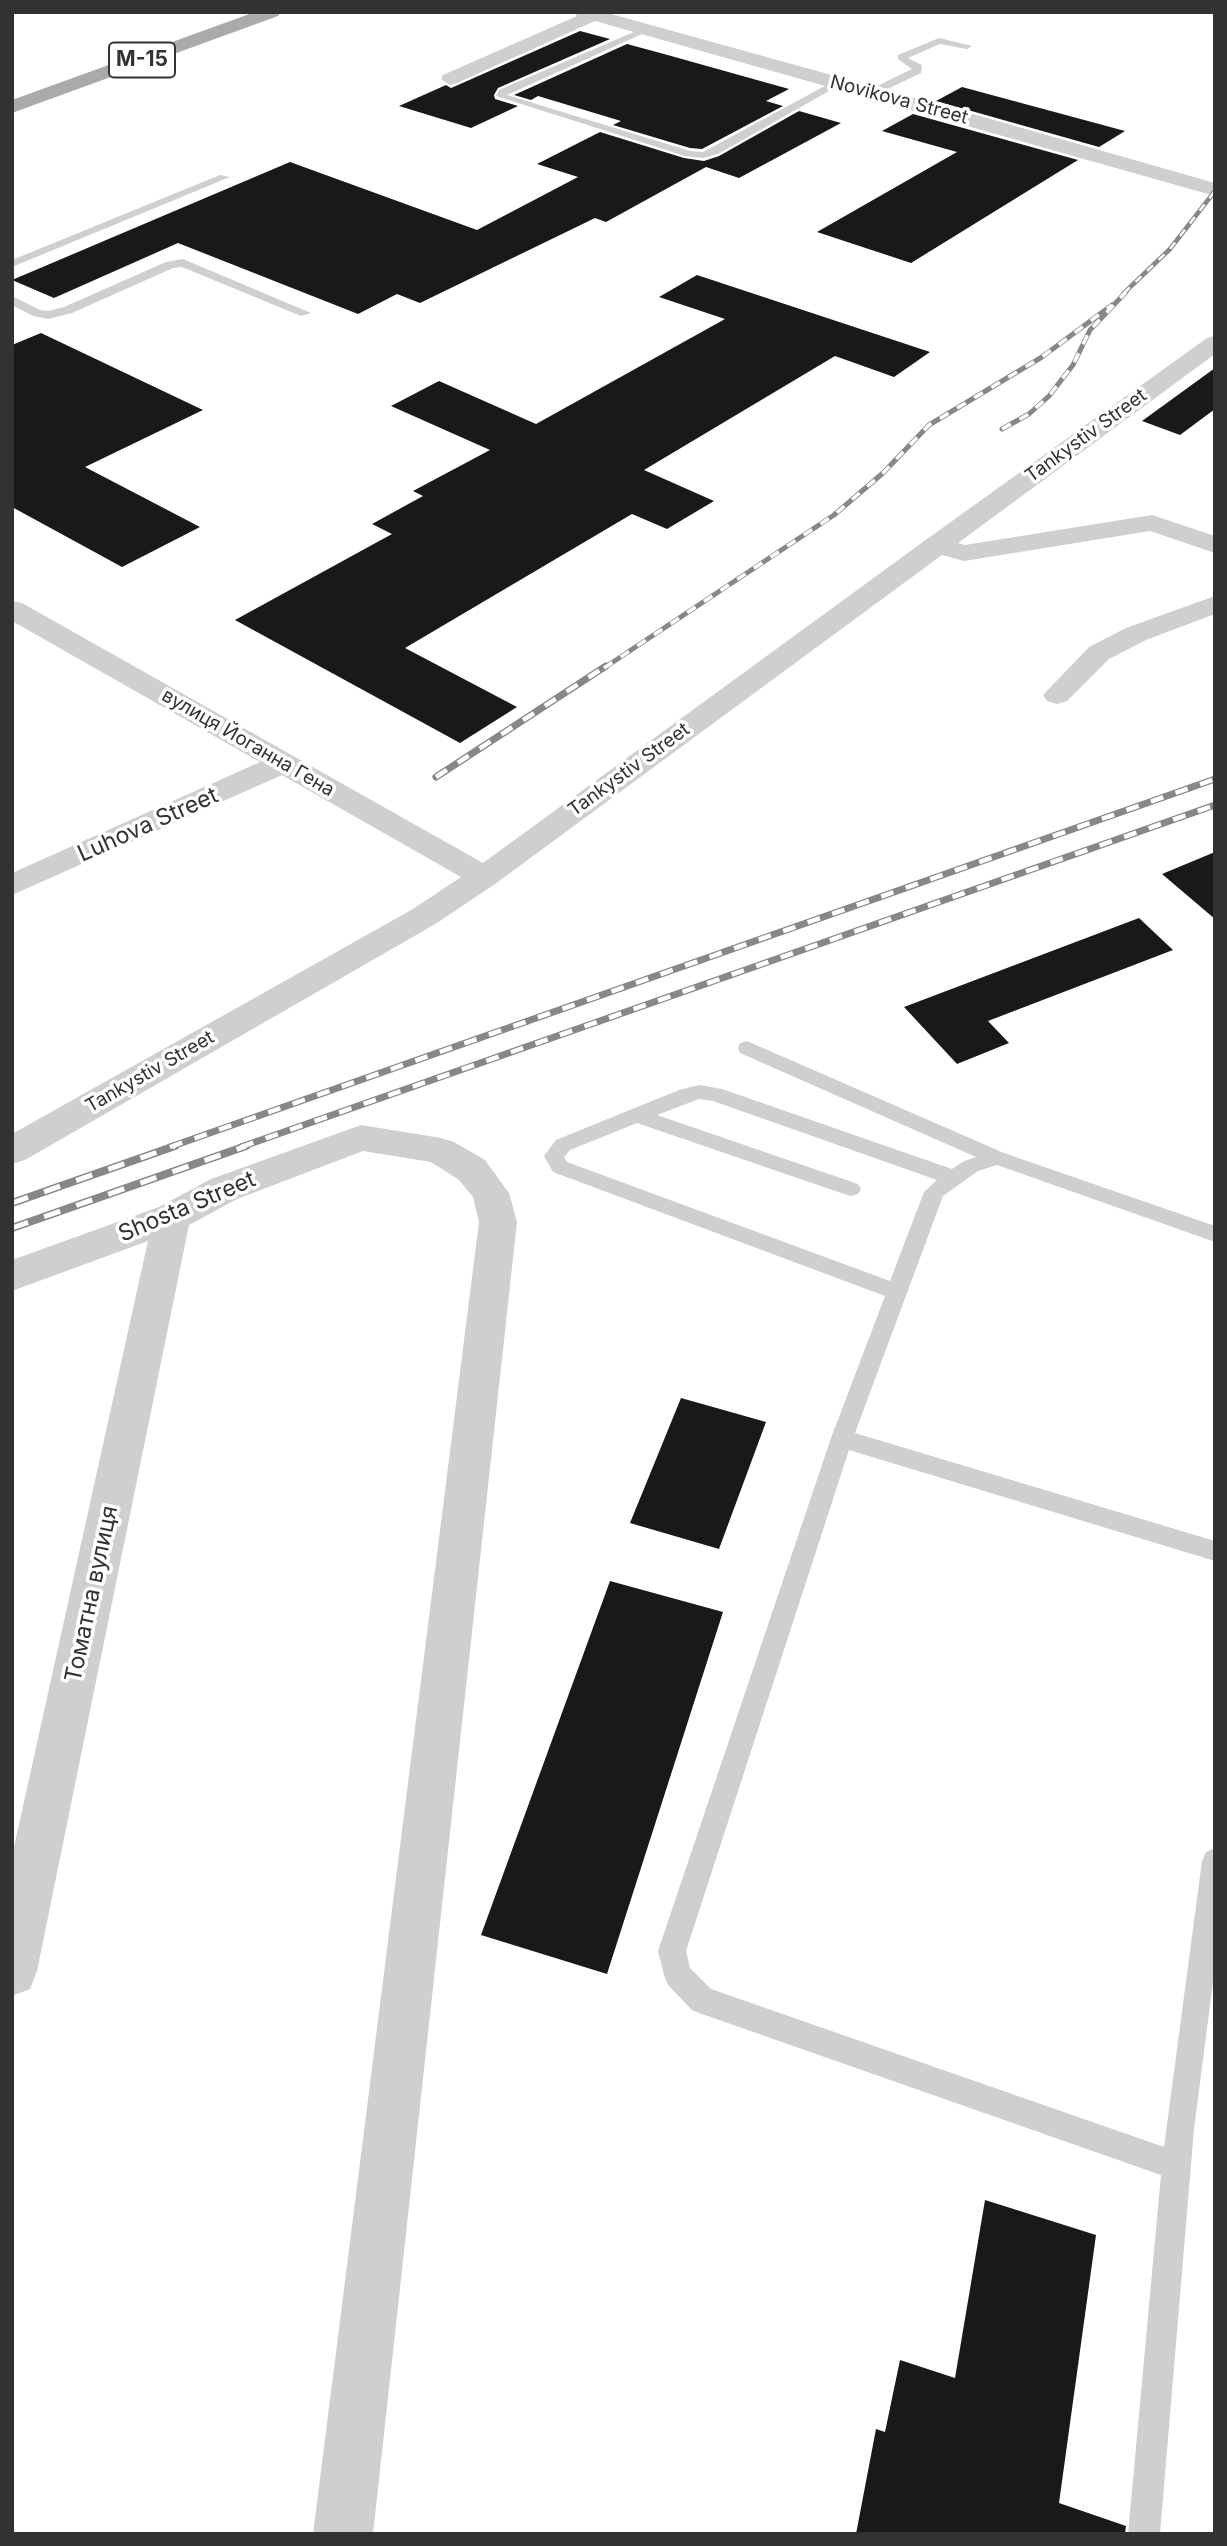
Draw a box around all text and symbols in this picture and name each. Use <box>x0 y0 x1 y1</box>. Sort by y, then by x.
road number: М-15 <box>109 42 175 78</box>
street label: Novikova Street <box>828 71 970 129</box>
street label: Tankystiv Street <box>1021 384 1151 488</box>
street label: вулиця Йоганна Гена <box>158 684 338 802</box>
street label: Tankystiv Street <box>564 718 694 822</box>
street label: Luhova Street <box>74 782 222 868</box>
street label: Tankystiv Street <box>82 1026 218 1118</box>
street label: Shosta Street <box>114 1166 260 1248</box>
street label: Томатна вулиця <box>60 1503 124 1685</box>

